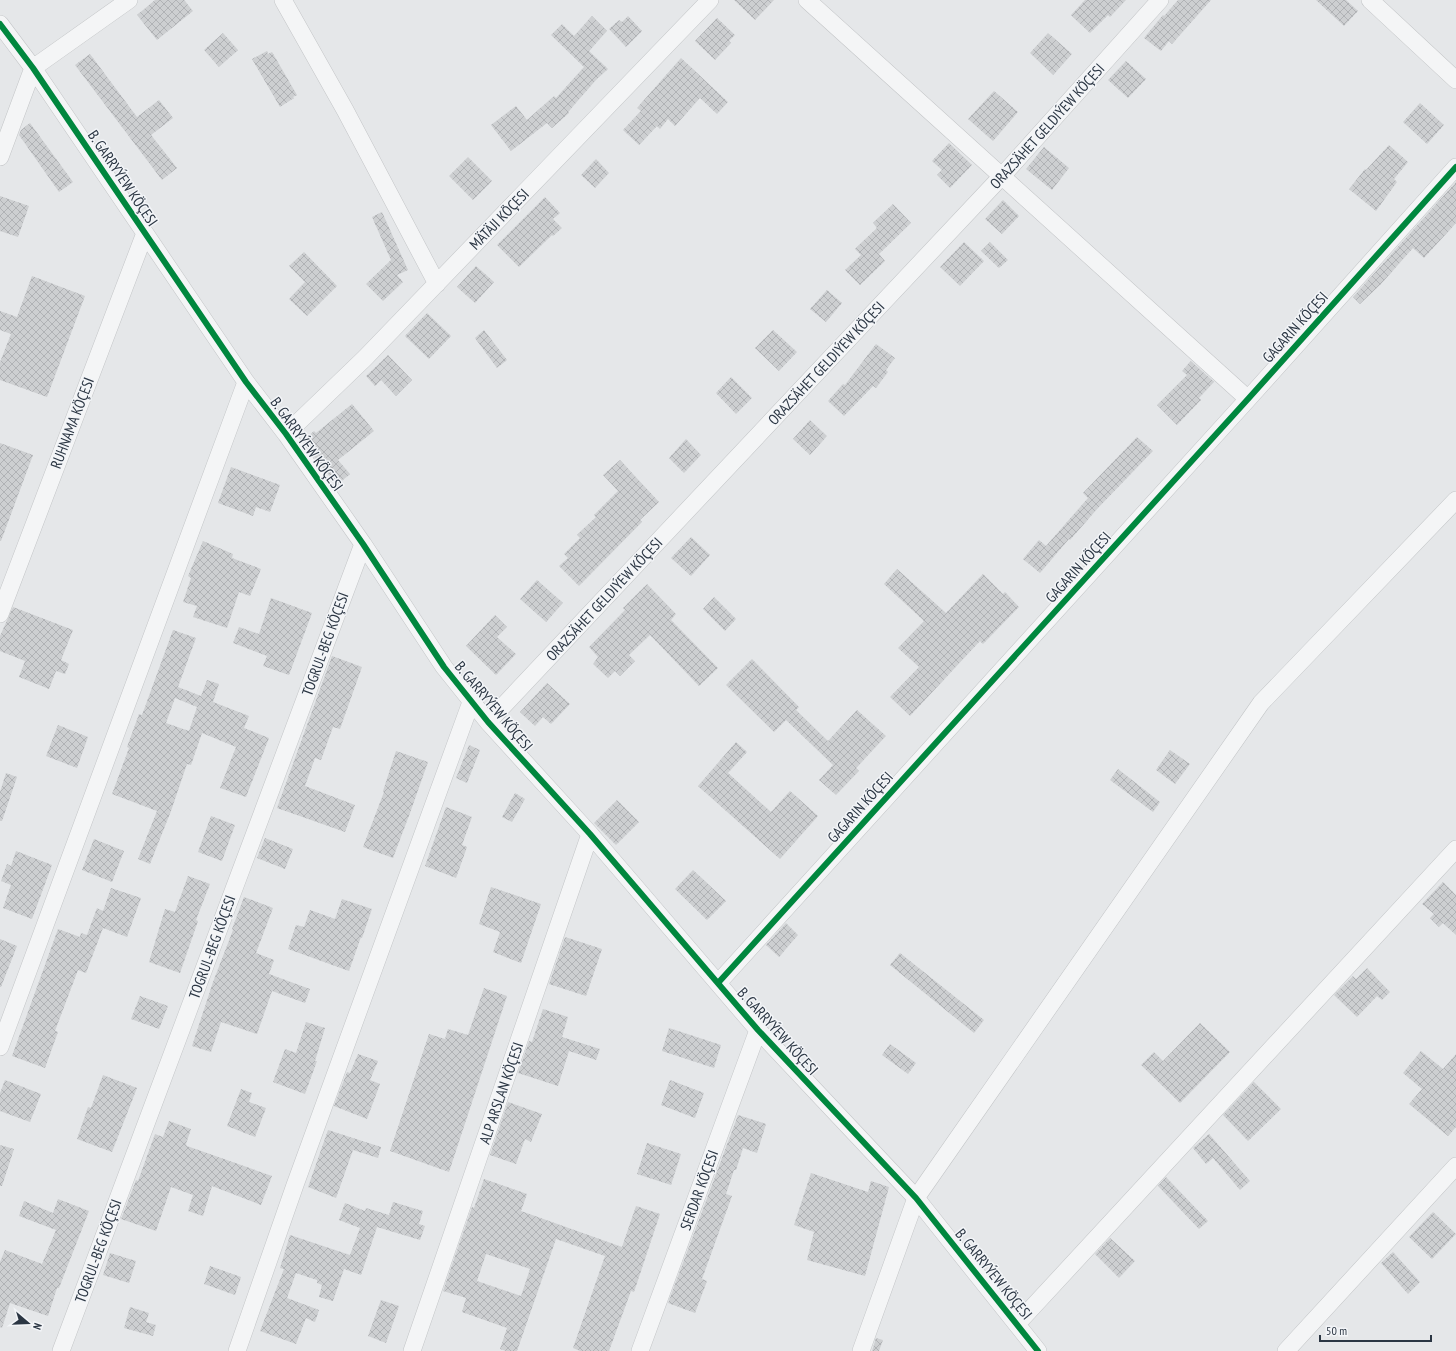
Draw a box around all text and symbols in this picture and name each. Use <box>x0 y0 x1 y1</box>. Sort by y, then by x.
street label: ORAZSÄHET GELDIÝEW KÖÇESI <box>986 59 1108 193</box>
street label: B. GARRYÝEW KÖÇESI <box>84 126 162 230</box>
street label: MÄTÄJI KÖÇESI <box>465 184 533 254</box>
street label: GAGARIN KÖÇESI <box>1258 288 1332 366</box>
street label: ORAZSÄHET GELDIÝEW KÖÇESI <box>764 297 888 429</box>
street label: RUHNAMA KÖÇESI <box>46 375 98 471</box>
street label: B. GARRYÝEW KÖÇESI <box>267 393 347 495</box>
street label: GAGARIN KÖÇESI <box>1041 528 1115 606</box>
street label: ORAZSÄHET GELDIÝEW KÖÇESI <box>542 533 666 665</box>
street label: TOGRUL-BEG KÖÇESI <box>297 590 353 698</box>
street label: B. GARRYÝEW KÖÇESI <box>451 657 537 755</box>
street label: GAGARIN KÖÇESI <box>823 768 897 846</box>
street label: TOGRUL-BEG KÖÇESI <box>184 893 240 1001</box>
street label: B. GARRYÝEW KÖÇESI <box>734 983 822 1079</box>
street label: ALP ARSLAN KÖÇESI <box>475 1040 527 1146</box>
street label: SERDAR KÖÇESI <box>676 1147 722 1233</box>
street label: TOGRUL-BEG KÖÇESI <box>70 1197 126 1305</box>
street label: B. GARRYÝEW KÖÇESI <box>952 1225 1036 1323</box>
north arrow <box>8 1303 48 1343</box>
scale bar <box>1320 1317 1431 1343</box>
text: N <box>30 1321 45 1331</box>
text: 50 m <box>1326 1323 1347 1338</box>

